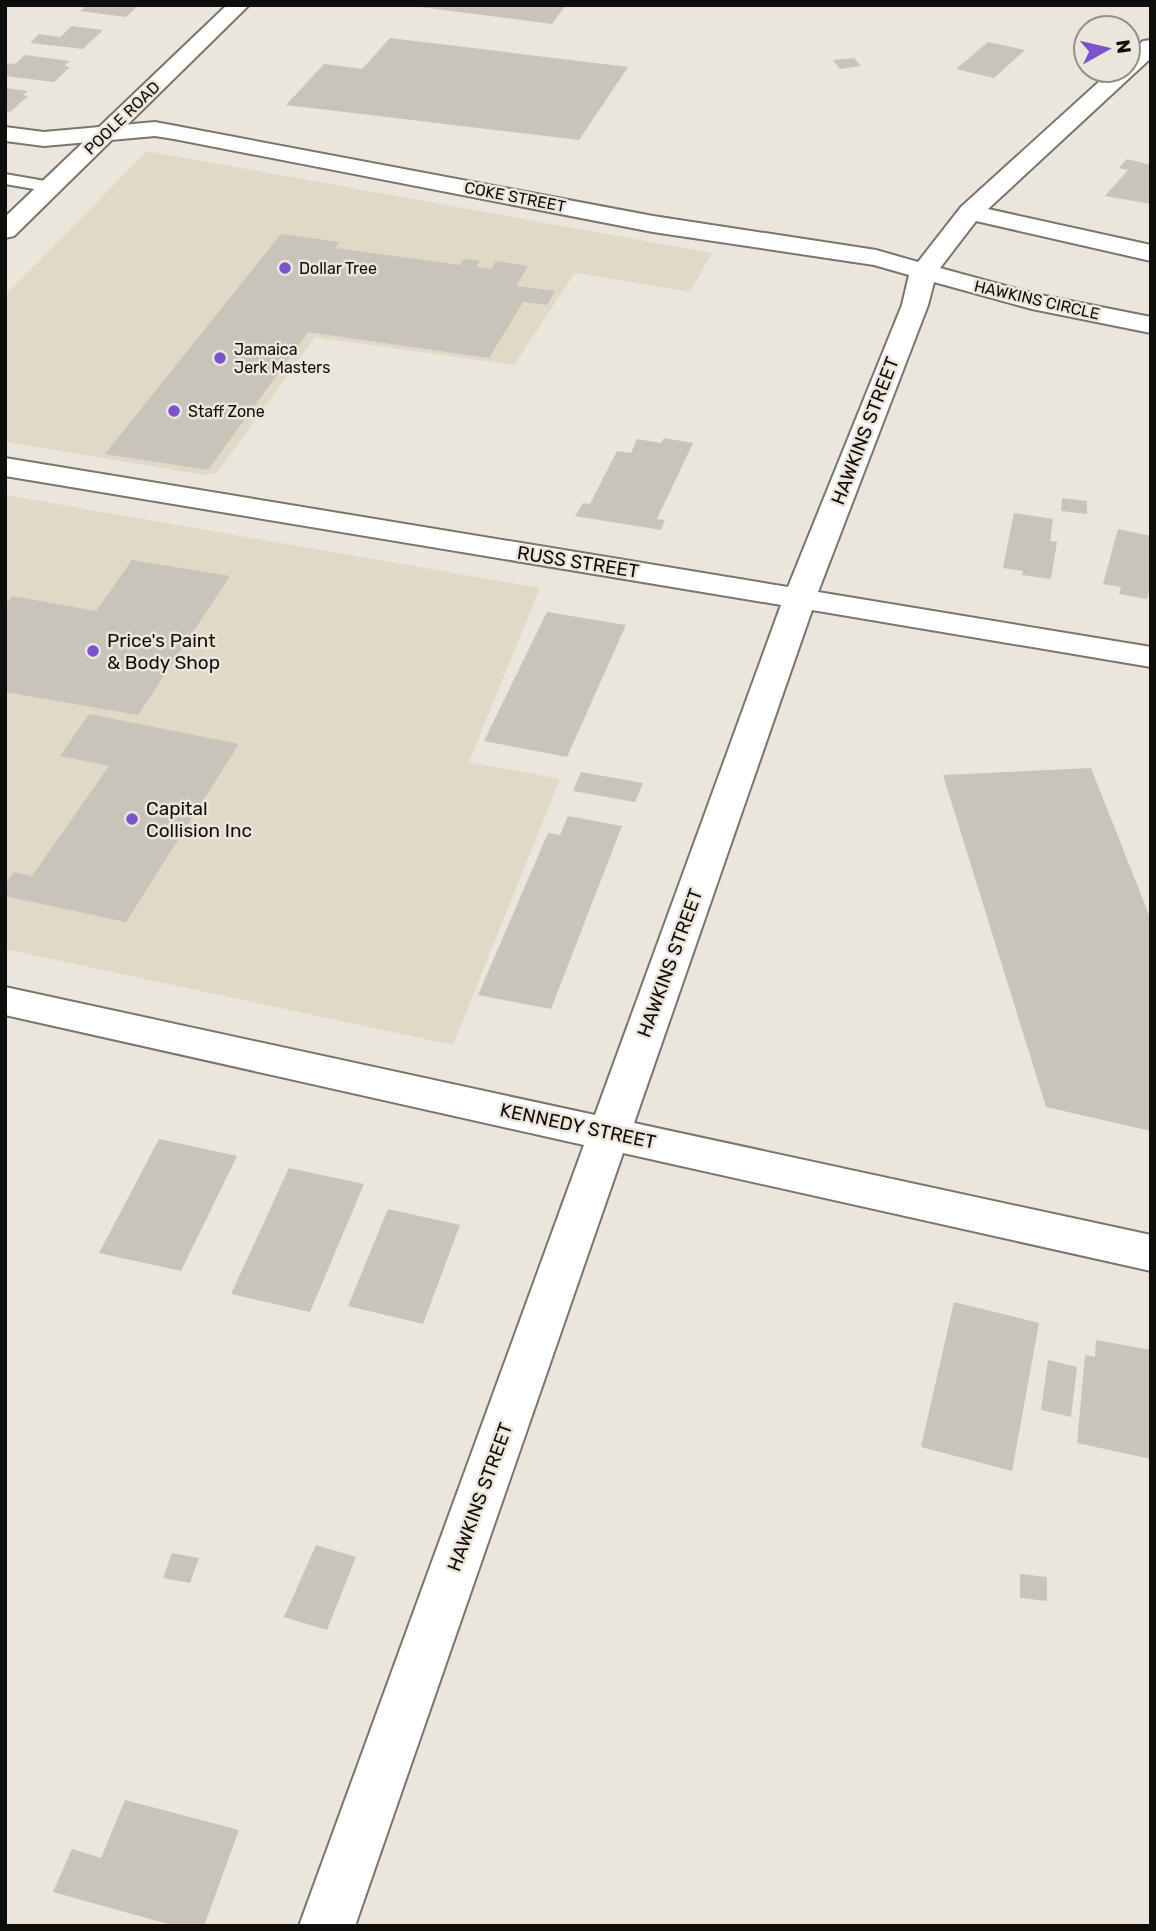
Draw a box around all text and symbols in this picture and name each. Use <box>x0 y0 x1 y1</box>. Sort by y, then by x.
north arrow <box>1072 14 1142 84</box>
text: N <box>1111 38 1136 55</box>
street label: POOLE ROAD <box>80 77 164 159</box>
street label: COKE STREET <box>463 178 567 216</box>
place label: Dollar Tree <box>299 259 377 278</box>
marker: Dollar Tree <box>277 260 293 276</box>
street label: HAWKINS CIRCLE <box>972 276 1102 324</box>
place label: Jamaica Jerk Masters <box>234 340 330 377</box>
marker: Jamaica Jerk Masters <box>212 350 228 366</box>
street label: HAWKINS STREET <box>826 354 904 508</box>
place label: Staff Zone <box>188 402 265 421</box>
marker: Staff Zone <box>166 403 182 419</box>
street label: RUSS STREET <box>515 541 641 583</box>
place label: Price's Paint & Body Shop <box>107 629 220 674</box>
marker: Price's Paint & Body Shop <box>85 643 101 659</box>
place label: Capital Collision Inc <box>146 797 252 842</box>
marker: Capital Collision Inc <box>124 811 140 827</box>
street label: HAWKINS STREET <box>632 886 708 1040</box>
street label: KENNEDY STREET <box>498 1098 658 1154</box>
street label: HAWKINS STREET <box>442 1420 518 1574</box>

